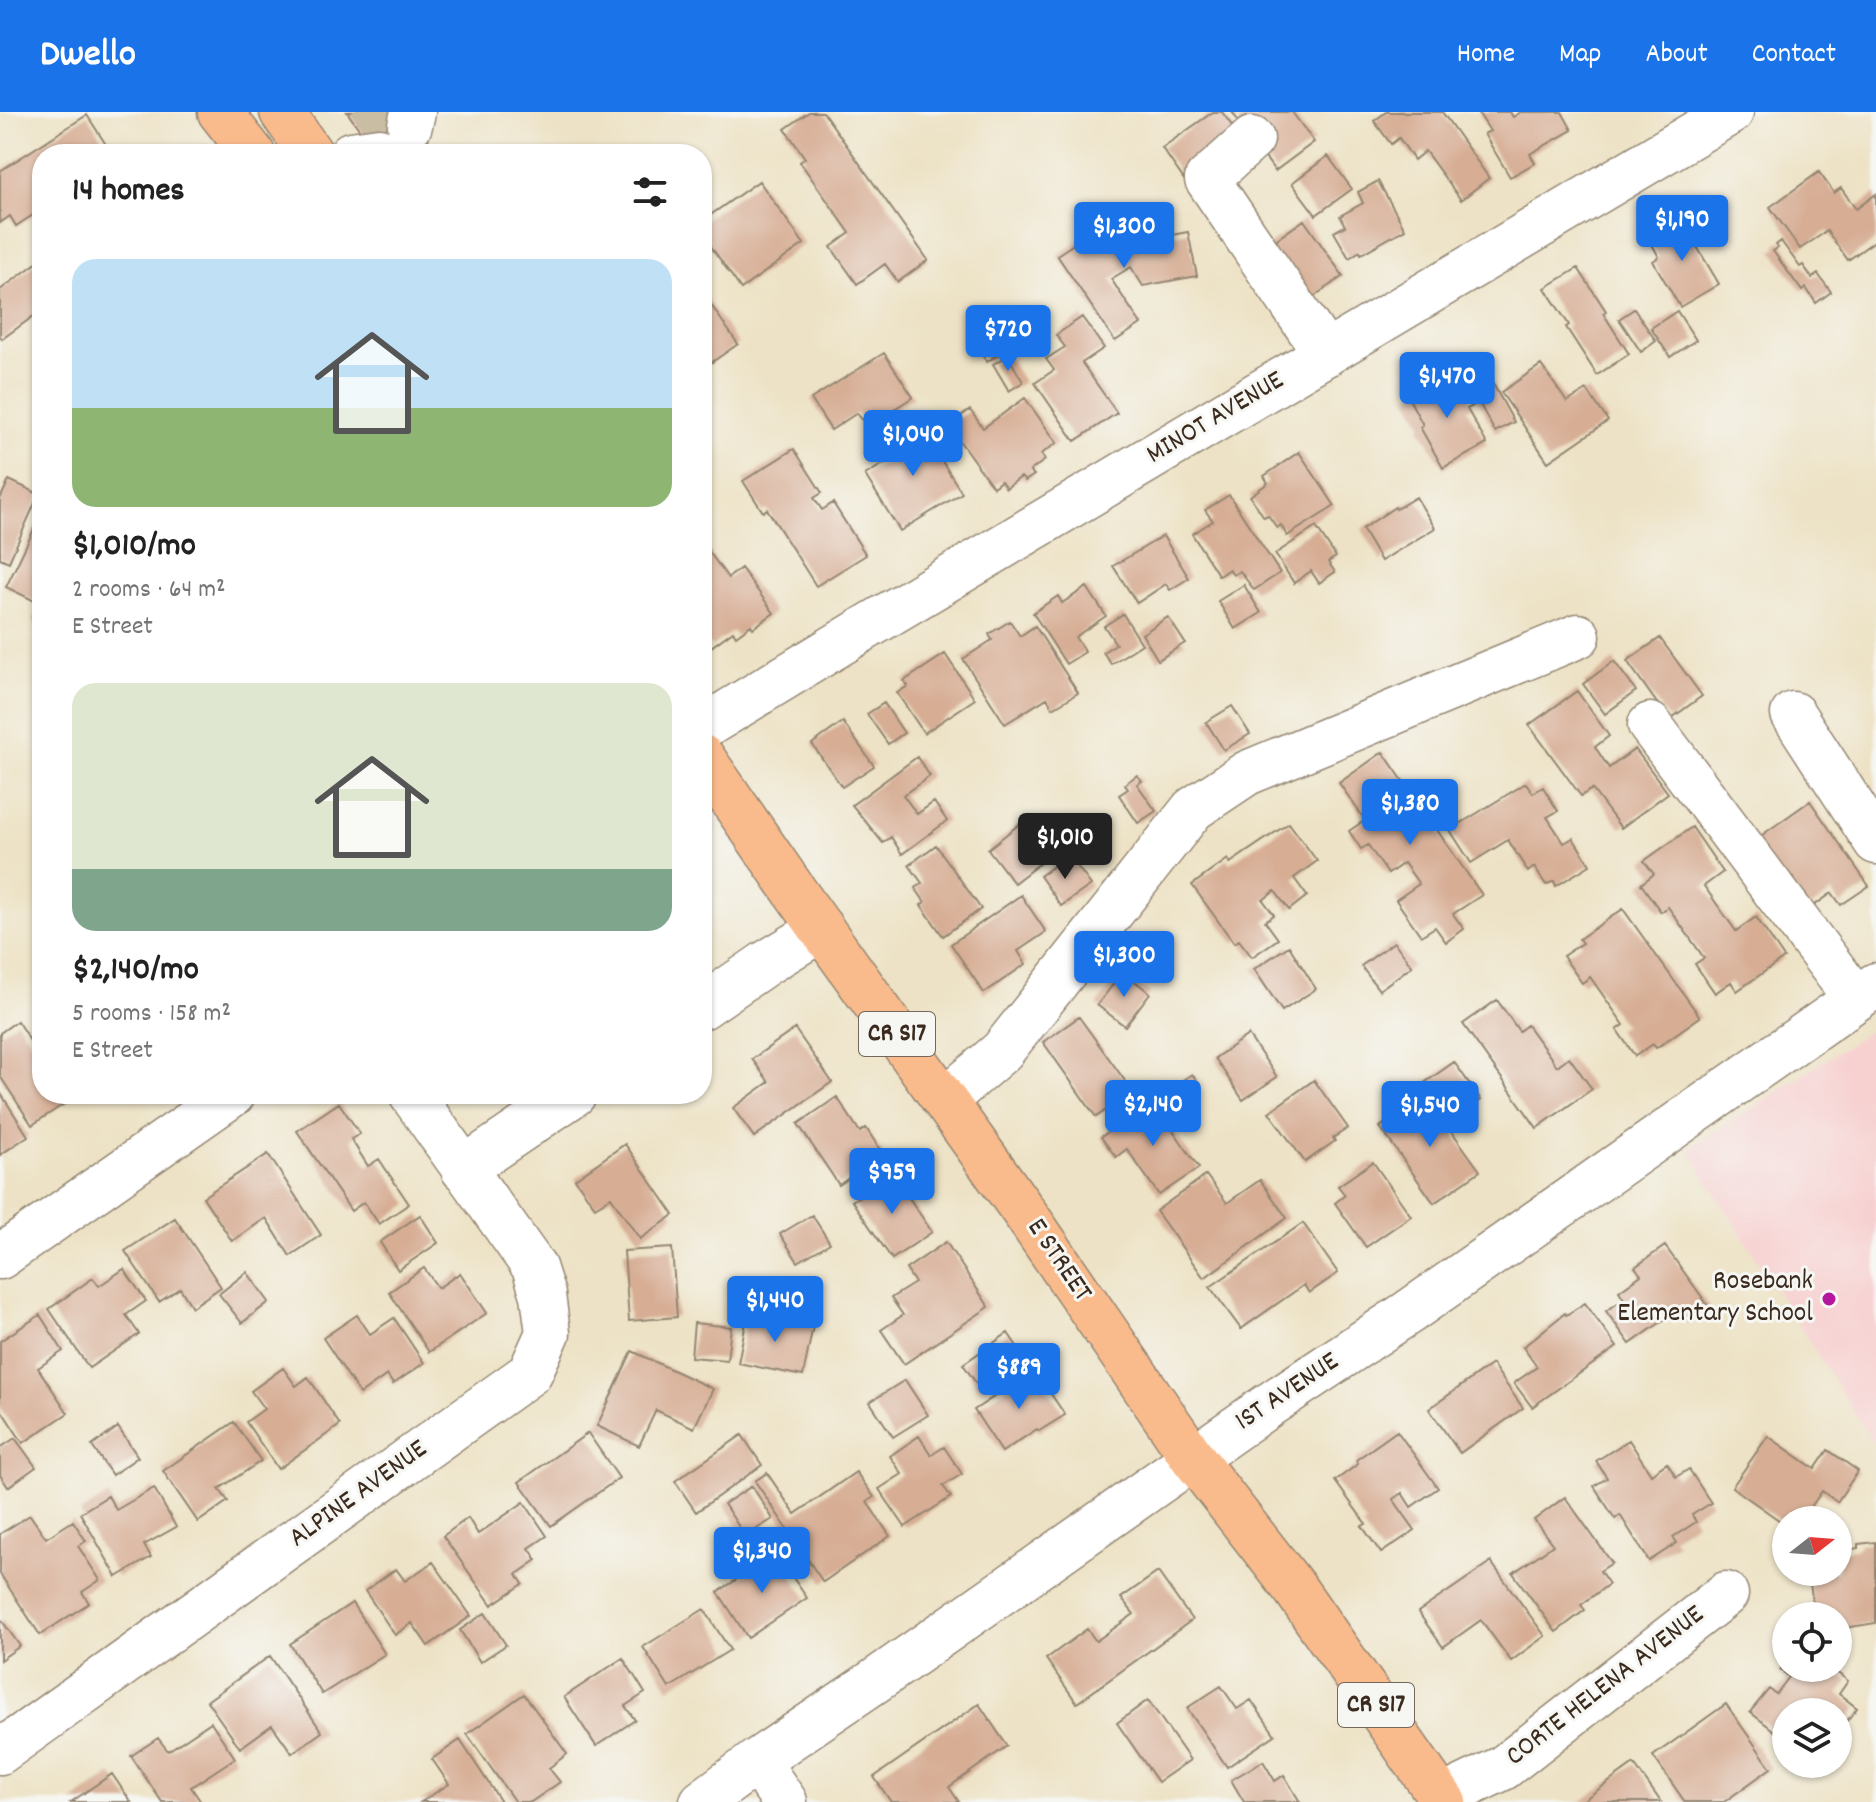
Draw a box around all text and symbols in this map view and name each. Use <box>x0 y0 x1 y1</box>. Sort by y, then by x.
text: Dwello <box>40 29 136 84</box>
text: Home <box>1457 36 1515 76</box>
text: Map <box>1559 36 1601 76</box>
text: About <box>1645 36 1708 76</box>
text: Contact <box>1752 36 1836 76</box>
text: 14 homes <box>72 168 185 217</box>
icon: filters <box>628 170 672 214</box>
pin: $1,190 <box>1617 195 1747 263</box>
pin: $1,300 <box>1059 202 1189 270</box>
text: $1,190 <box>1654 202 1710 239</box>
text: $1,300 <box>1092 209 1156 246</box>
pin: $720 <box>961 305 1055 373</box>
icon: home <box>300 311 444 455</box>
text: $720 <box>984 312 1032 349</box>
pin: $1,470 <box>1382 352 1512 420</box>
text: $1,470 <box>1418 359 1476 396</box>
street label: MINOT AVENUE <box>1140 362 1293 476</box>
pin: $1,040 <box>848 410 978 478</box>
text: $1,040 <box>882 417 944 454</box>
text: $1,010/mo <box>72 523 196 572</box>
text: 2 rooms · 64 m² <box>72 572 226 609</box>
text: E Street <box>72 609 153 646</box>
icon: home <box>300 735 444 879</box>
pin: $1,380 <box>1345 779 1475 847</box>
text: $1,380 <box>1380 786 1440 823</box>
pin: $1,010 <box>1000 813 1130 881</box>
text: $1,010 <box>1036 820 1094 857</box>
pin: $1,300 <box>1059 931 1189 999</box>
text: $1,300 <box>1092 938 1156 975</box>
text: $2,140/mo <box>72 947 199 996</box>
text: 5 rooms · 158 m² <box>72 996 231 1033</box>
road number: CR S17 <box>859 1012 935 1056</box>
text: E Street <box>72 1033 153 1070</box>
pin: $2,140 <box>1088 1080 1218 1148</box>
pin: $1,540 <box>1365 1081 1495 1149</box>
text: $2,140 <box>1123 1087 1183 1124</box>
text: $1,540 <box>1400 1088 1460 1125</box>
pin: $959 <box>845 1148 939 1216</box>
text: $959 <box>867 1155 917 1192</box>
street label: E STREET <box>1015 1211 1101 1311</box>
place label: Rosebank Elementary School <box>1617 1263 1813 1335</box>
pin: $1,440 <box>710 1276 840 1344</box>
text: $1,440 <box>745 1283 805 1320</box>
marker: Rosebank Elementary School <box>1820 1290 1838 1308</box>
pin: $889 <box>972 1343 1066 1411</box>
street label: 1ST AVENUE <box>1228 1343 1348 1442</box>
text: $889 <box>996 1350 1042 1387</box>
street label: ALPINE AVENUE <box>281 1431 437 1559</box>
north arrow <box>1772 1506 1852 1586</box>
map controls <box>1772 1506 1852 1778</box>
pin: $1,340 <box>697 1527 827 1595</box>
text: $1,340 <box>732 1534 792 1571</box>
street label: CORTE HELENA AVENUE <box>1498 1597 1714 1777</box>
button: locate <box>1772 1602 1852 1682</box>
road number: CR S17 <box>1338 1683 1414 1727</box>
button: layers <box>1772 1698 1852 1778</box>

